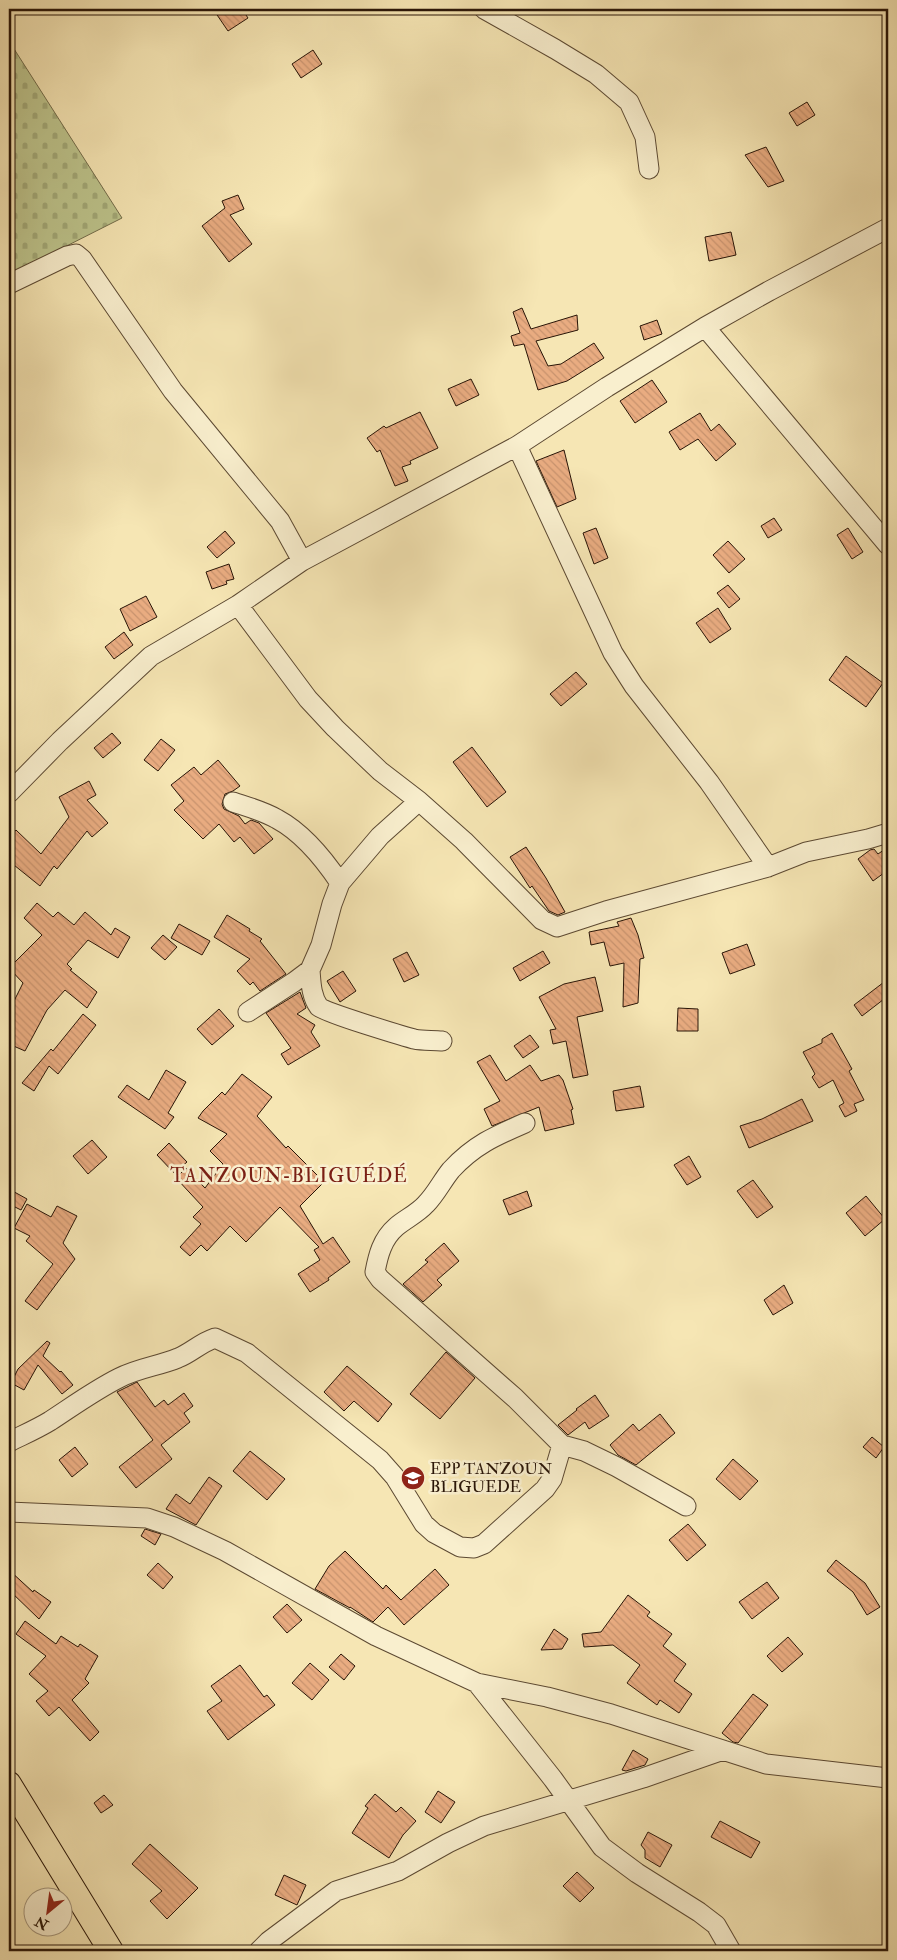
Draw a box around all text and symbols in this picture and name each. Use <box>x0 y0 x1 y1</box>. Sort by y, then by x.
district label: TANZOUN-BLIGUÉDÉ <box>170 1162 408 1188</box>
place label: EPP TANZOUN BLIGUEDE <box>430 1459 553 1497</box>
school or university icon: EPP TANZOUN BLIGUEDE <box>400 1465 426 1491</box>
north arrow <box>22 1888 72 1938</box>
text: N <box>32 1912 52 1934</box>

